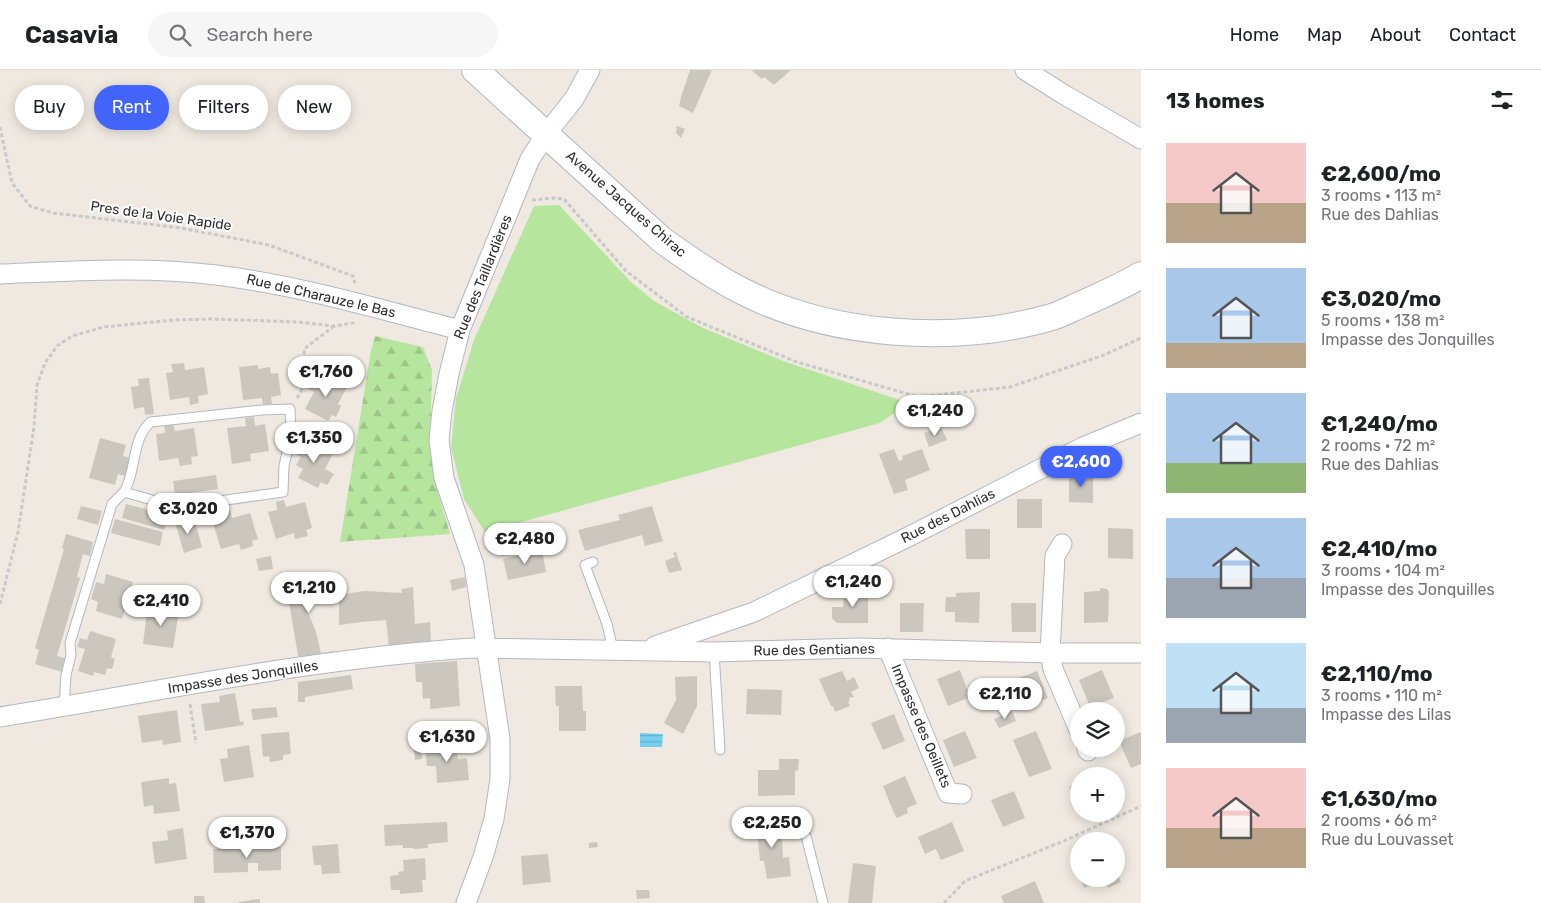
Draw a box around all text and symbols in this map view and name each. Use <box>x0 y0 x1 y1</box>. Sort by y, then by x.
search box <box>148 12 498 57</box>
text: Casavia <box>25 21 118 49</box>
icon: search <box>166 21 194 49</box>
text: Search here <box>206 23 313 46</box>
text: Home <box>1230 24 1279 46</box>
text: Map <box>1307 24 1342 46</box>
text: About <box>1370 24 1421 46</box>
text: Contact <box>1449 24 1516 46</box>
chip: Buy <box>15 85 84 130</box>
chip: Rent <box>94 85 169 130</box>
chip: Filters <box>179 85 268 130</box>
chip: New <box>278 85 351 130</box>
icon: filters <box>1488 86 1516 114</box>
text: 13 homes <box>1166 88 1265 113</box>
street label: Avenue Jacques Chirac <box>562 147 690 261</box>
text: €2,600/mo <box>1321 161 1441 186</box>
icon: home <box>1206 163 1266 223</box>
text: 3 rooms · 113 m² <box>1321 186 1441 205</box>
street label: Pres de la Voie Rapide <box>89 198 233 234</box>
text: Rue des Dahlias <box>1321 205 1439 224</box>
street label: Rue des Taillardières <box>450 212 516 342</box>
street label: Rue de Charauze le Bas <box>245 271 397 321</box>
text: €3,020/mo <box>1321 286 1441 311</box>
icon: home <box>1206 288 1266 348</box>
text: 5 rooms · 138 m² <box>1321 311 1444 330</box>
text: Impasse des Jonquilles <box>1321 330 1495 349</box>
pin: €1,760 <box>285 356 367 398</box>
text: €1,760 <box>299 362 353 381</box>
pin: €1,240 <box>894 394 976 437</box>
text: €1,240 <box>906 401 964 420</box>
text: €1,240/mo <box>1321 411 1438 436</box>
icon: home <box>1206 413 1266 473</box>
pin: €1,350 <box>273 422 355 464</box>
text: €1,350 <box>286 428 342 447</box>
text: 2 rooms · 72 m² <box>1321 436 1435 455</box>
pin: €2,600 <box>1040 446 1122 488</box>
text: €2,600 <box>1051 452 1111 471</box>
text: Rue des Dahlias <box>1321 455 1439 474</box>
street label: Rue des Dahlias <box>898 485 998 547</box>
pin: €3,020 <box>147 492 229 535</box>
text: €3,020 <box>158 499 218 518</box>
pin: €2,480 <box>484 522 566 565</box>
text: €2,480 <box>495 529 555 548</box>
text: €2,410/mo <box>1321 536 1437 561</box>
icon: home <box>1206 538 1266 598</box>
text: 3 rooms · 104 m² <box>1321 561 1445 580</box>
pin: €1,240 <box>812 566 894 608</box>
pin: €1,210 <box>268 572 350 614</box>
text: €1,240 <box>824 572 882 591</box>
text: €1,210 <box>282 578 336 597</box>
text: Impasse des Jonquilles <box>1321 580 1495 599</box>
pin: €2,410 <box>120 584 202 627</box>
text: €2,410 <box>133 591 189 610</box>
street label: Rue des Gentianes <box>753 640 875 660</box>
street label: Impasse des Jonquilles <box>167 657 319 697</box>
text: €2,110/mo <box>1321 661 1433 686</box>
street label: Impasse des Oeillets <box>887 662 955 790</box>
icon: home <box>1206 663 1266 723</box>
pin: €2,110 <box>964 678 1046 720</box>
text: €2,110 <box>978 684 1032 703</box>
text: 3 rooms · 110 m² <box>1321 686 1442 705</box>
map controls <box>1070 702 1125 887</box>
button: layers <box>1070 702 1125 757</box>
text: Impasse des Lilas <box>1321 705 1451 724</box>
pin: €1,630 <box>406 720 488 763</box>
text: €1,630 <box>419 727 475 746</box>
button: + <box>1070 767 1125 822</box>
text: €1,630/mo <box>1321 786 1437 811</box>
icon: home <box>1206 788 1266 848</box>
pin: €2,250 <box>731 806 813 849</box>
text: 2 rooms · 66 m² <box>1321 811 1437 830</box>
text: €2,250 <box>742 813 802 832</box>
pin: €1,370 <box>206 816 288 859</box>
text: €1,370 <box>219 823 275 842</box>
text: Rue du Louvasset <box>1321 830 1454 849</box>
button: − <box>1070 832 1125 887</box>

